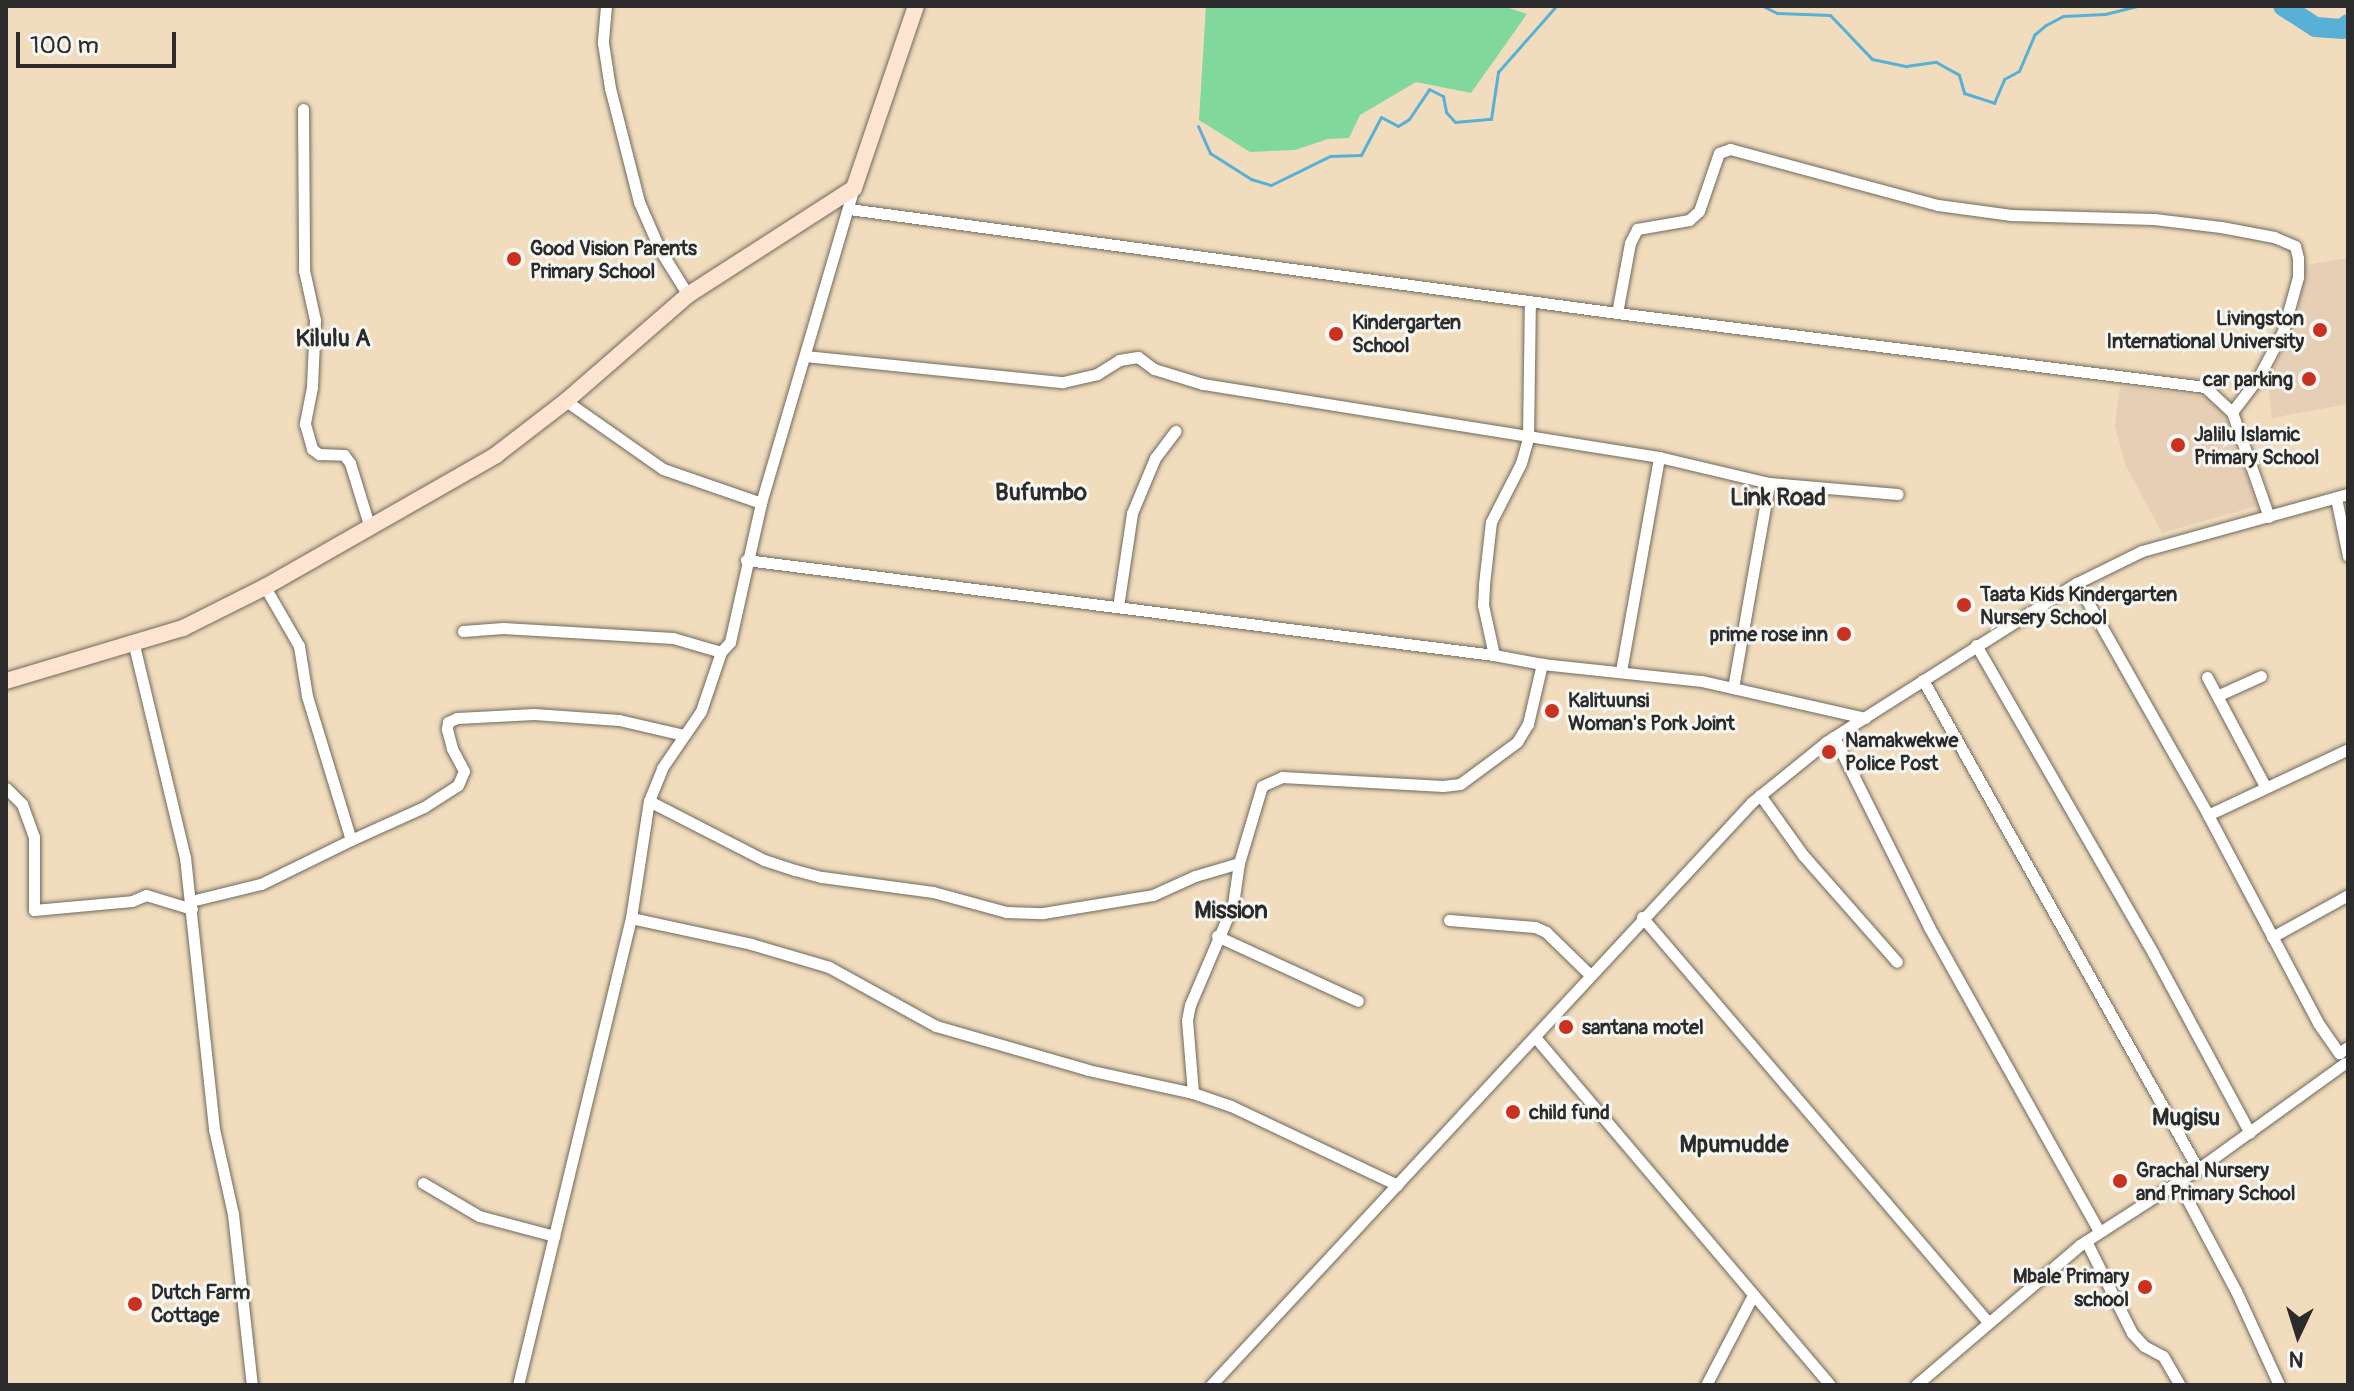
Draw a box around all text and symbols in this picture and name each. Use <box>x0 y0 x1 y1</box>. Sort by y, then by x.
scale bar <box>20 16 180 66</box>
text: 100 m <box>30 31 99 60</box>
place label: Good Vision Parents Primary School <box>530 236 697 283</box>
marker: Good Vision Parents Primary School <box>505 250 523 268</box>
place label: Livingston International University <box>2106 306 2304 353</box>
place label: Kindergarten School <box>1352 310 1461 357</box>
marker: Livingston International University <box>2311 321 2329 339</box>
district label: Kilulu A <box>295 325 371 353</box>
marker: Kindergarten School <box>1327 325 1345 343</box>
place label: car parking <box>2203 367 2293 391</box>
marker: car parking <box>2300 370 2318 388</box>
place label: Jalilu Islamic Primary School <box>2194 422 2319 469</box>
marker: Jalilu Islamic Primary School <box>2169 436 2187 454</box>
district label: Bufumbo <box>995 479 1087 507</box>
district label: Link Road <box>1730 484 1826 512</box>
place label: Taata Kids Kindergarten Nursery School <box>1980 582 2177 629</box>
marker: Taata Kids Kindergarten Nursery School <box>1955 596 1973 614</box>
place label: prime rose inn <box>1710 622 1828 646</box>
marker: prime rose inn <box>1835 625 1853 643</box>
place label: Kalituunsi Woman's Pork Joint <box>1568 688 1735 735</box>
marker: Kalituunsi Woman's Pork Joint <box>1543 702 1561 720</box>
place label: Namakwekwe Police Post <box>1845 728 1958 775</box>
marker: Namakwekwe Police Post <box>1820 743 1838 761</box>
district label: Mission <box>1194 897 1268 925</box>
place label: santana motel <box>1582 1015 1704 1039</box>
marker: santana motel <box>1557 1018 1575 1036</box>
place label: child fund <box>1529 1100 1610 1124</box>
marker: child fund <box>1504 1103 1522 1121</box>
district label: Mugisu <box>2152 1104 2220 1132</box>
district label: Mpumudde <box>1680 1131 1788 1159</box>
place label: Grachal Nursery and Primary School <box>2136 1158 2296 1205</box>
marker: Grachal Nursery and Primary School <box>2111 1172 2129 1190</box>
place label: Mbale Primary school <box>2013 1264 2129 1311</box>
marker: Mbale Primary school <box>2136 1278 2154 1296</box>
place label: Dutch Farm Cottage <box>151 1280 250 1327</box>
marker: Dutch Farm Cottage <box>126 1295 144 1313</box>
north arrow <box>2258 1295 2338 1375</box>
text: N <box>2288 1344 2305 1373</box>

